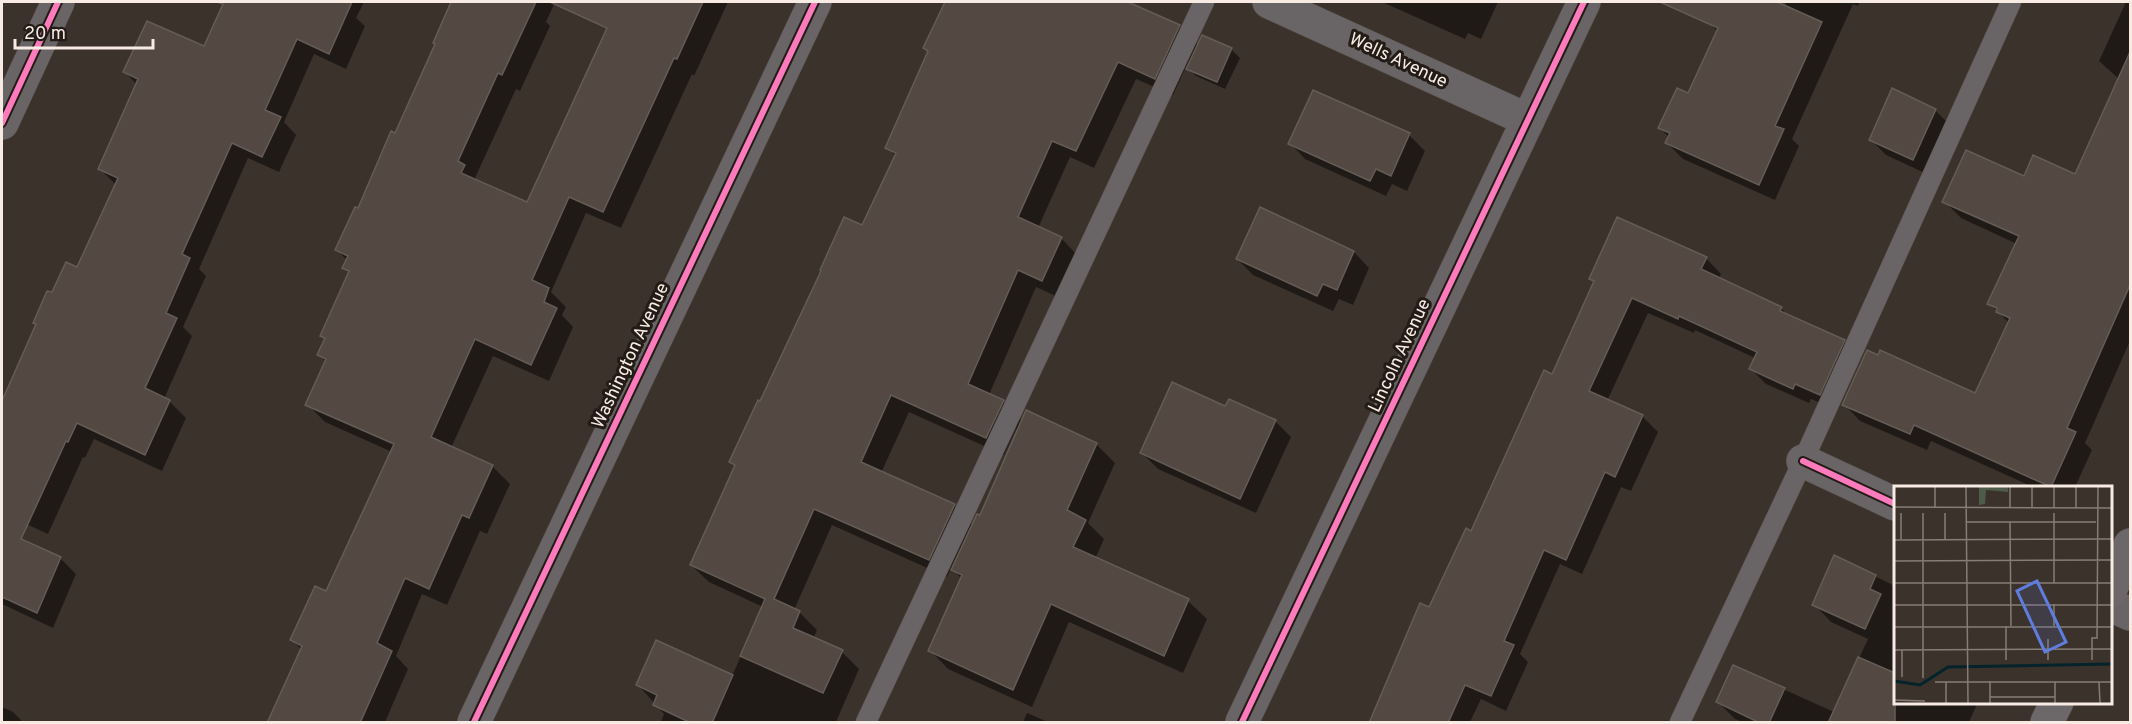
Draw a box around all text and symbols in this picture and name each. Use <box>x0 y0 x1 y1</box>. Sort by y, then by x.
scale bar <box>15 12 153 50</box>
text: 20 m <box>24 23 66 46</box>
street label: Wells Avenue <box>1345 28 1451 94</box>
street label: Washington Avenue <box>587 279 675 433</box>
street label: Lincoln Avenue <box>1364 296 1436 416</box>
inset map <box>1894 486 2111 703</box>

